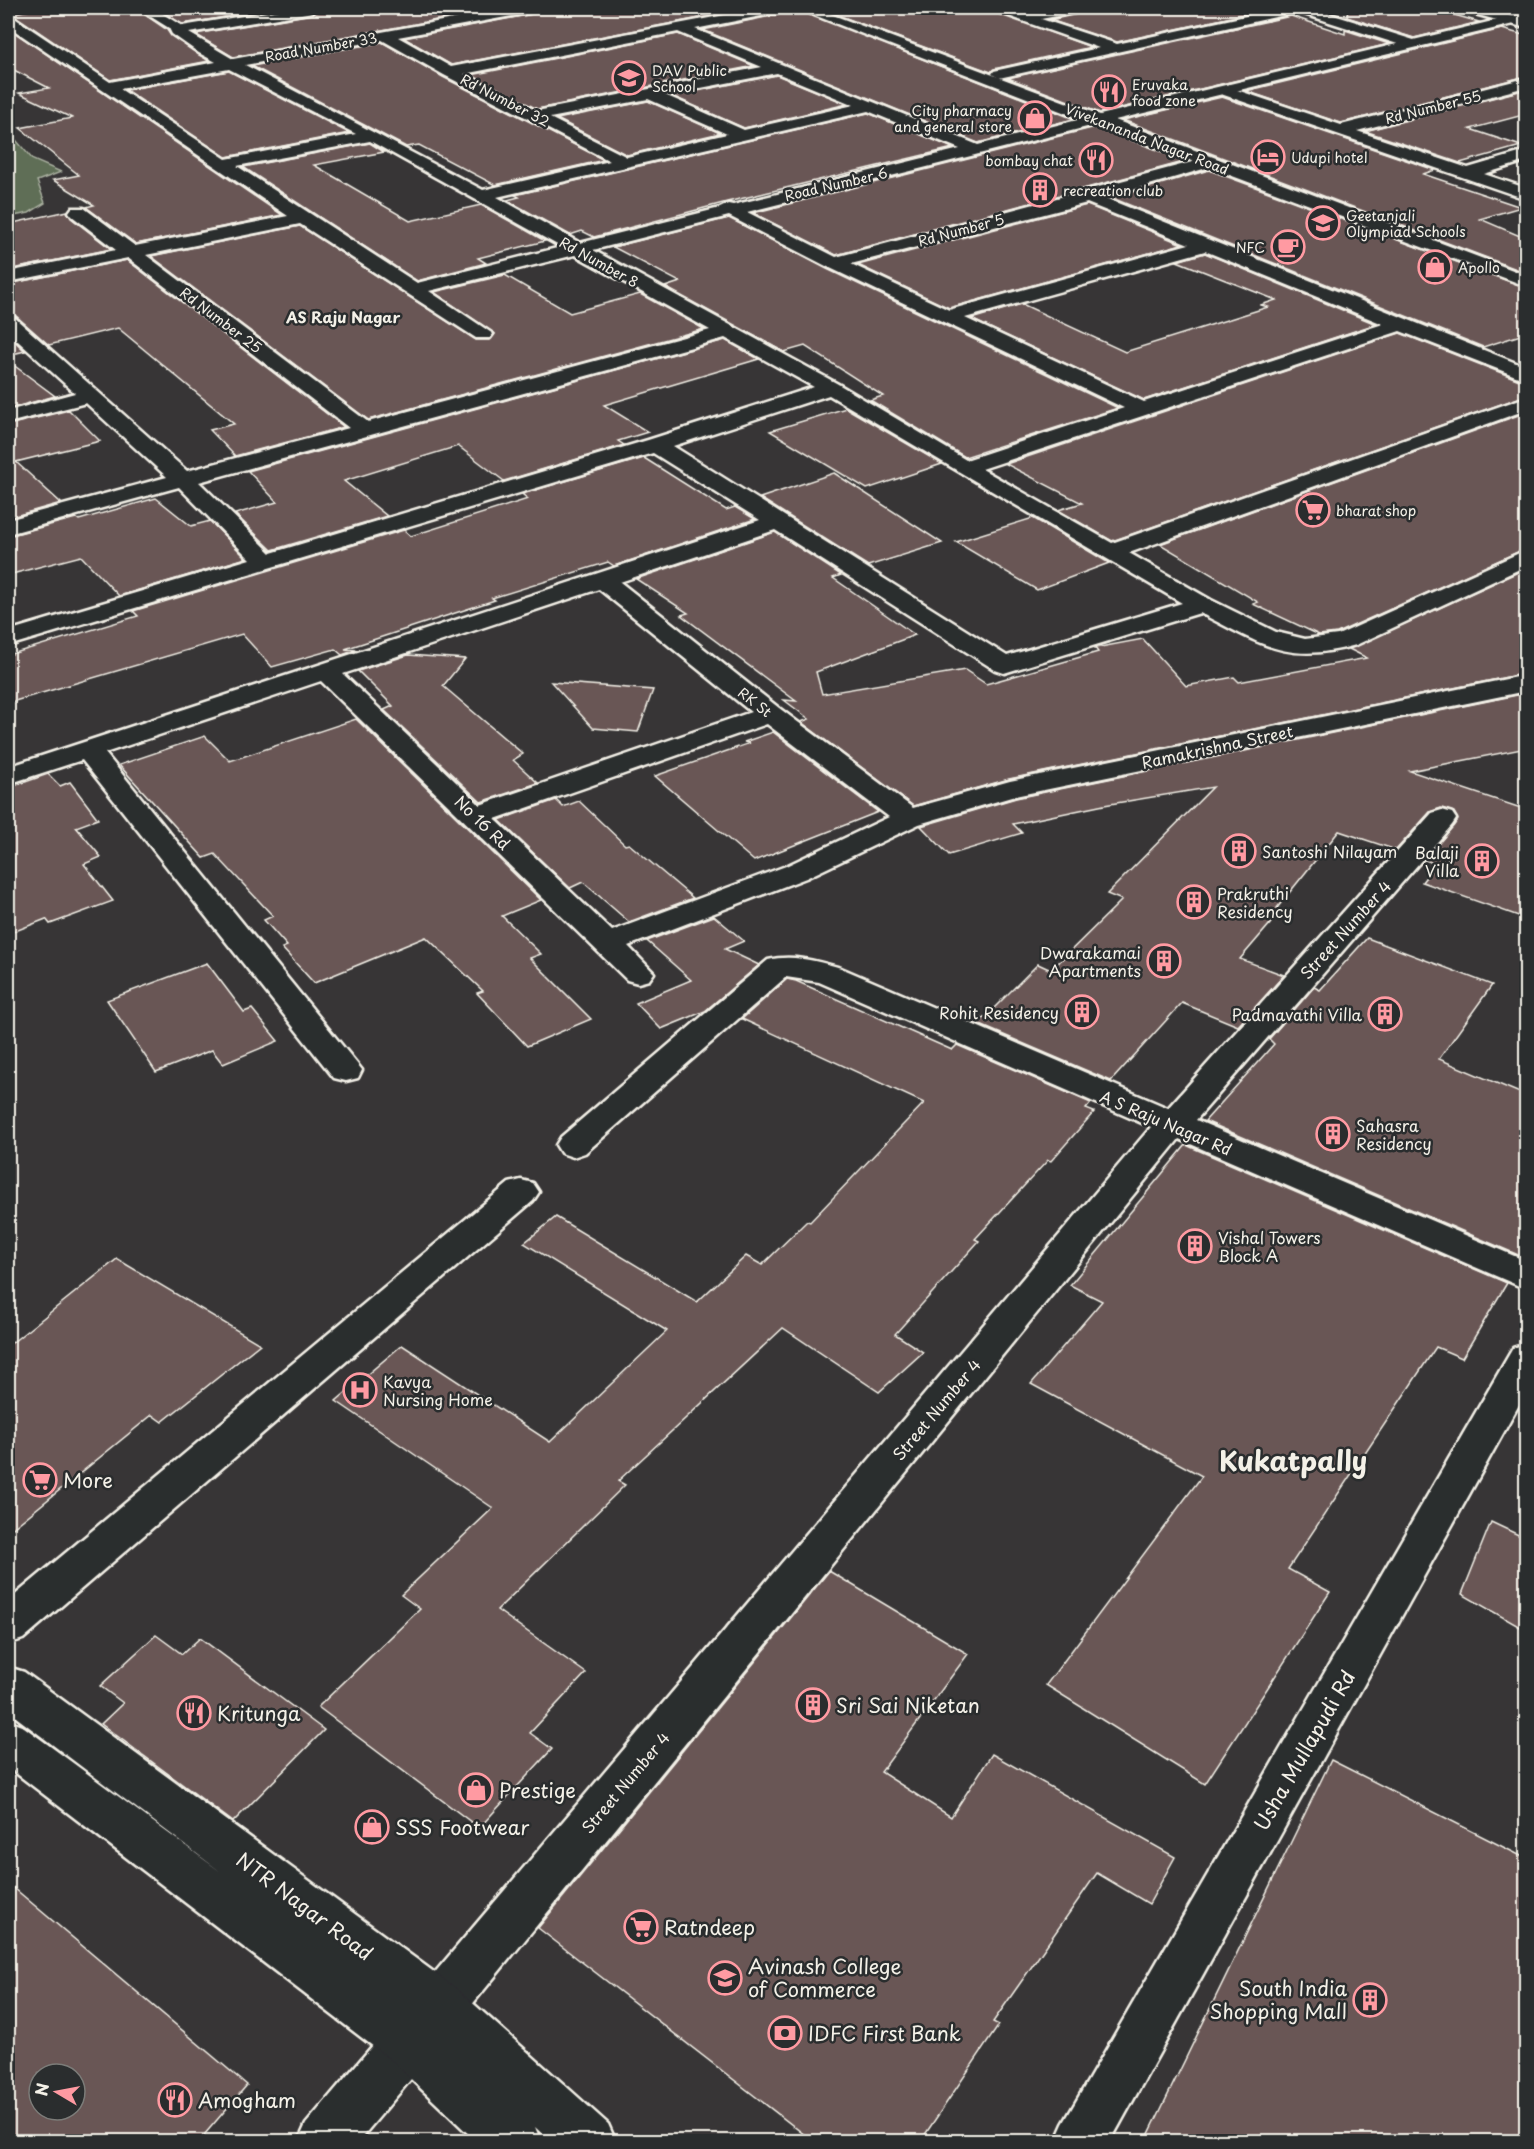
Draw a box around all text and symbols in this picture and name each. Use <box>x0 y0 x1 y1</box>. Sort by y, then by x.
street label: Road Number 33 <box>263 27 379 67</box>
school or university icon: DAV Public School <box>611 60 647 96</box>
place label: DAV Public School <box>652 60 727 97</box>
street label: Rd Number 32 <box>457 68 553 132</box>
restaurant icon: Eruvaka food zone <box>1091 74 1127 110</box>
place label: Eruvaka food zone <box>1132 74 1196 111</box>
street label: Rd Number 55 <box>1383 85 1483 129</box>
street label: Vivekananda Nagar Road <box>1062 98 1232 180</box>
place label: City pharmacy and general store <box>894 100 1012 137</box>
shop icon: City pharmacy and general store <box>1017 100 1053 136</box>
hotel icon: Udupi hotel <box>1250 139 1286 175</box>
restaurant icon: bombay chat <box>1078 142 1114 178</box>
place label: Udupi hotel <box>1291 147 1368 168</box>
place label: bombay chat <box>985 150 1073 171</box>
street label: Road Number 6 <box>782 162 890 206</box>
building icon: recreation club <box>1022 172 1058 208</box>
place label: recreation club <box>1063 180 1163 201</box>
school or university icon: Geetanjali Olympiad Schools <box>1305 205 1341 241</box>
place label: Geetanjali Olympiad Schools <box>1346 205 1466 242</box>
street label: Rd Number 5 <box>915 208 1007 252</box>
cafe icon: NFC <box>1270 229 1306 265</box>
street label: Rd Number 8 <box>556 232 642 292</box>
place label: NFC <box>1236 237 1265 258</box>
shop icon: Apollo <box>1417 249 1453 285</box>
place label: Apollo <box>1458 257 1500 278</box>
street label: Rd Number 25 <box>175 282 267 358</box>
district label: AS Raju Nagar <box>285 305 400 328</box>
supermarket icon: bharat shop <box>1295 492 1331 528</box>
place label: bharat shop <box>1336 500 1416 521</box>
street label: RK St <box>734 682 777 722</box>
street label: Ramakrishna Street <box>1139 718 1295 774</box>
street label: No 16 Rd <box>450 789 516 855</box>
building icon: Santoshi Nilayam <box>1221 833 1257 869</box>
place label: Santoshi Nilayam <box>1262 839 1397 863</box>
place label: Balaji Villa <box>1415 840 1459 882</box>
building icon: Balaji Villa <box>1464 843 1500 879</box>
street label: Street Number 4 <box>1294 874 1396 984</box>
place label: Prakruthi Residency <box>1217 881 1293 923</box>
building icon: Prakruthi Residency <box>1176 884 1212 920</box>
place label: Dwarakamai Apartments <box>1040 940 1141 982</box>
building icon: Dwarakamai Apartments <box>1146 943 1182 979</box>
building icon: Rohit Residency <box>1064 994 1100 1030</box>
building icon: Padmavathi Villa <box>1367 996 1403 1032</box>
place label: Rohit Residency <box>939 1000 1059 1024</box>
place label: Padmavathi Villa <box>1231 1002 1363 1026</box>
street label: A S Raju Nagar Rd <box>1096 1083 1236 1161</box>
place label: Sahasra Residency <box>1356 1113 1432 1155</box>
building icon: Sahasra Residency <box>1315 1116 1351 1152</box>
place label: Vishal Towers Block A <box>1218 1225 1321 1267</box>
building icon: Vishal Towers Block A <box>1177 1228 1213 1264</box>
street label: Street Number 4 <box>886 1353 986 1465</box>
place label: Kavya Nursing Home <box>383 1369 493 1411</box>
hospital icon: Kavya Nursing Home <box>342 1372 378 1408</box>
district label: Kukatpally <box>1219 1439 1367 1480</box>
supermarket icon: More <box>22 1462 58 1498</box>
place label: More <box>63 1465 113 1495</box>
street label: Usha Mullapudi Rd <box>1246 1664 1362 1836</box>
building icon: Sri Sai Niketan <box>795 1687 831 1723</box>
place label: Sri Sai Niketan <box>836 1690 980 1720</box>
restaurant icon: Kritunga <box>176 1695 212 1731</box>
place label: Kritunga <box>217 1698 301 1728</box>
street label: Street Number 4 <box>575 1726 675 1838</box>
shop icon: Prestige <box>458 1772 494 1808</box>
place label: Prestige <box>499 1775 576 1805</box>
shop icon: SSS Footwear <box>354 1809 390 1845</box>
place label: SSS Footwear <box>395 1812 529 1842</box>
street label: NTR Nagar Road <box>230 1845 380 1967</box>
supermarket icon: Ratndeep <box>623 1909 659 1945</box>
place label: Ratndeep <box>664 1912 755 1942</box>
place label: Avinash College of Commerce <box>748 1951 901 2004</box>
school or university icon: Avinash College of Commerce <box>707 1960 743 1996</box>
place label: South India Shopping Mall <box>1210 1973 1347 2026</box>
building icon: South India Shopping Mall <box>1352 1982 1388 2018</box>
bank icon: IDFC First Bank <box>767 2015 803 2051</box>
place label: IDFC First Bank <box>808 2018 961 2048</box>
north arrow <box>27 2062 87 2122</box>
text: N <box>28 2081 54 2098</box>
restaurant icon: Amogham <box>157 2082 193 2118</box>
place label: Amogham <box>198 2085 296 2115</box>

